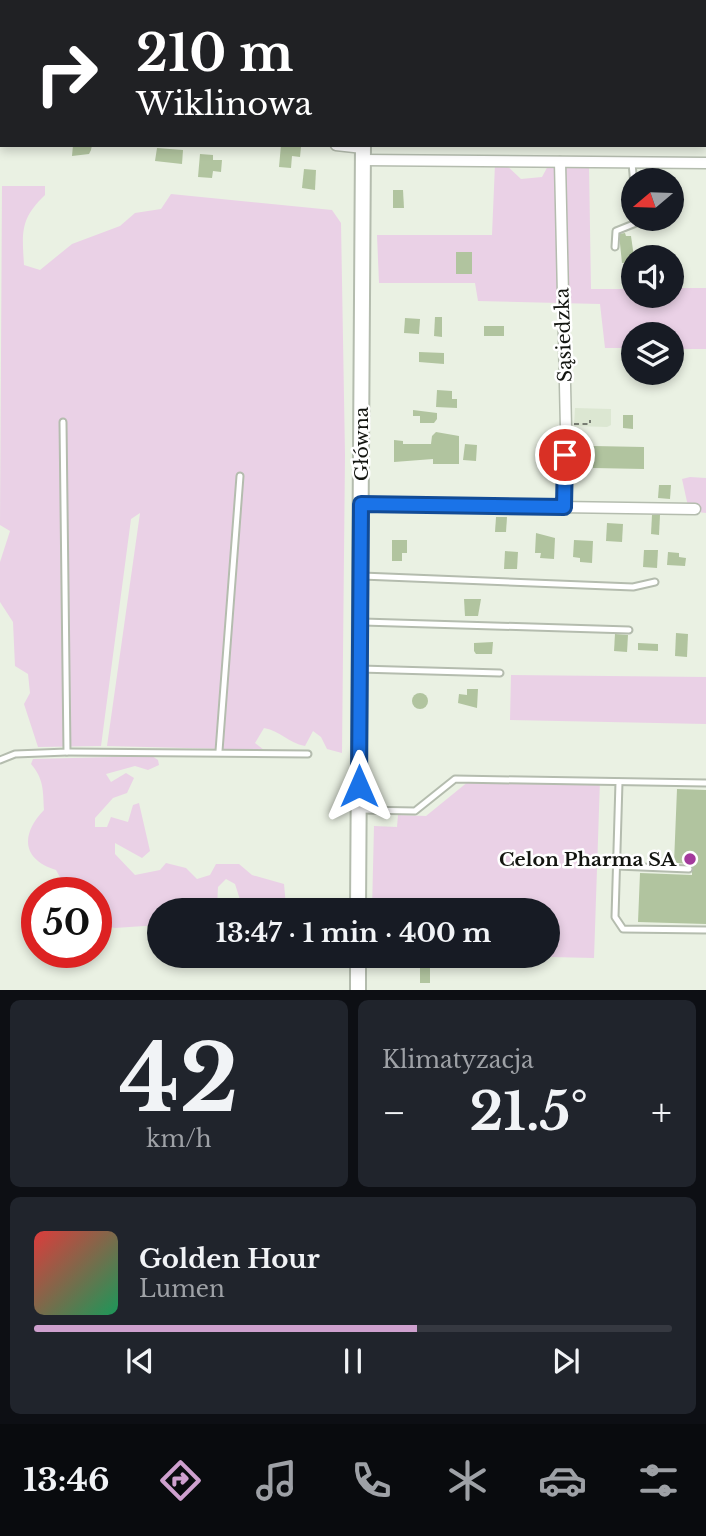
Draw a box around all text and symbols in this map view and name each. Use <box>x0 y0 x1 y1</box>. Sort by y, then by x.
text: 210 m <box>136 23 294 84</box>
icon: right <box>21 28 112 119</box>
text: Wiklinowa <box>136 84 312 124</box>
north arrow <box>621 168 684 231</box>
map controls <box>621 168 684 385</box>
button: sound <box>621 245 684 308</box>
street label: Sąsiedzka <box>550 287 577 383</box>
button: layers <box>621 322 684 385</box>
street label: Główna <box>350 406 373 481</box>
pin <box>535 425 595 485</box>
icon: arrive <box>546 436 584 474</box>
position arrow <box>322 749 396 823</box>
place label: Celon Pharma SA <box>499 848 677 871</box>
marker: Celon Pharma SA <box>682 851 698 867</box>
speed limit sign: 50 <box>21 877 112 968</box>
text: 13:47 · 1 min · 400 m <box>216 917 491 949</box>
text: 42 <box>119 1023 239 1136</box>
text: Klimatyzacja <box>382 1046 534 1074</box>
text: 21.5° <box>469 1080 588 1144</box>
text: − <box>382 1089 406 1136</box>
text: + <box>651 1089 672 1136</box>
text: km/h <box>146 1125 212 1153</box>
text: Golden Hour <box>139 1243 320 1275</box>
text: Lumen <box>139 1275 225 1303</box>
icon: previous <box>121 1342 159 1380</box>
icon: pause <box>334 1342 372 1380</box>
icon: next <box>547 1342 585 1380</box>
icon: directions <box>156 1456 205 1505</box>
icon: music <box>252 1456 301 1505</box>
icon: phone <box>347 1456 396 1505</box>
icon: climate <box>443 1456 492 1505</box>
icon: car <box>538 1456 587 1505</box>
icon: filters <box>634 1456 683 1505</box>
text: 13:46 <box>23 1460 110 1500</box>

